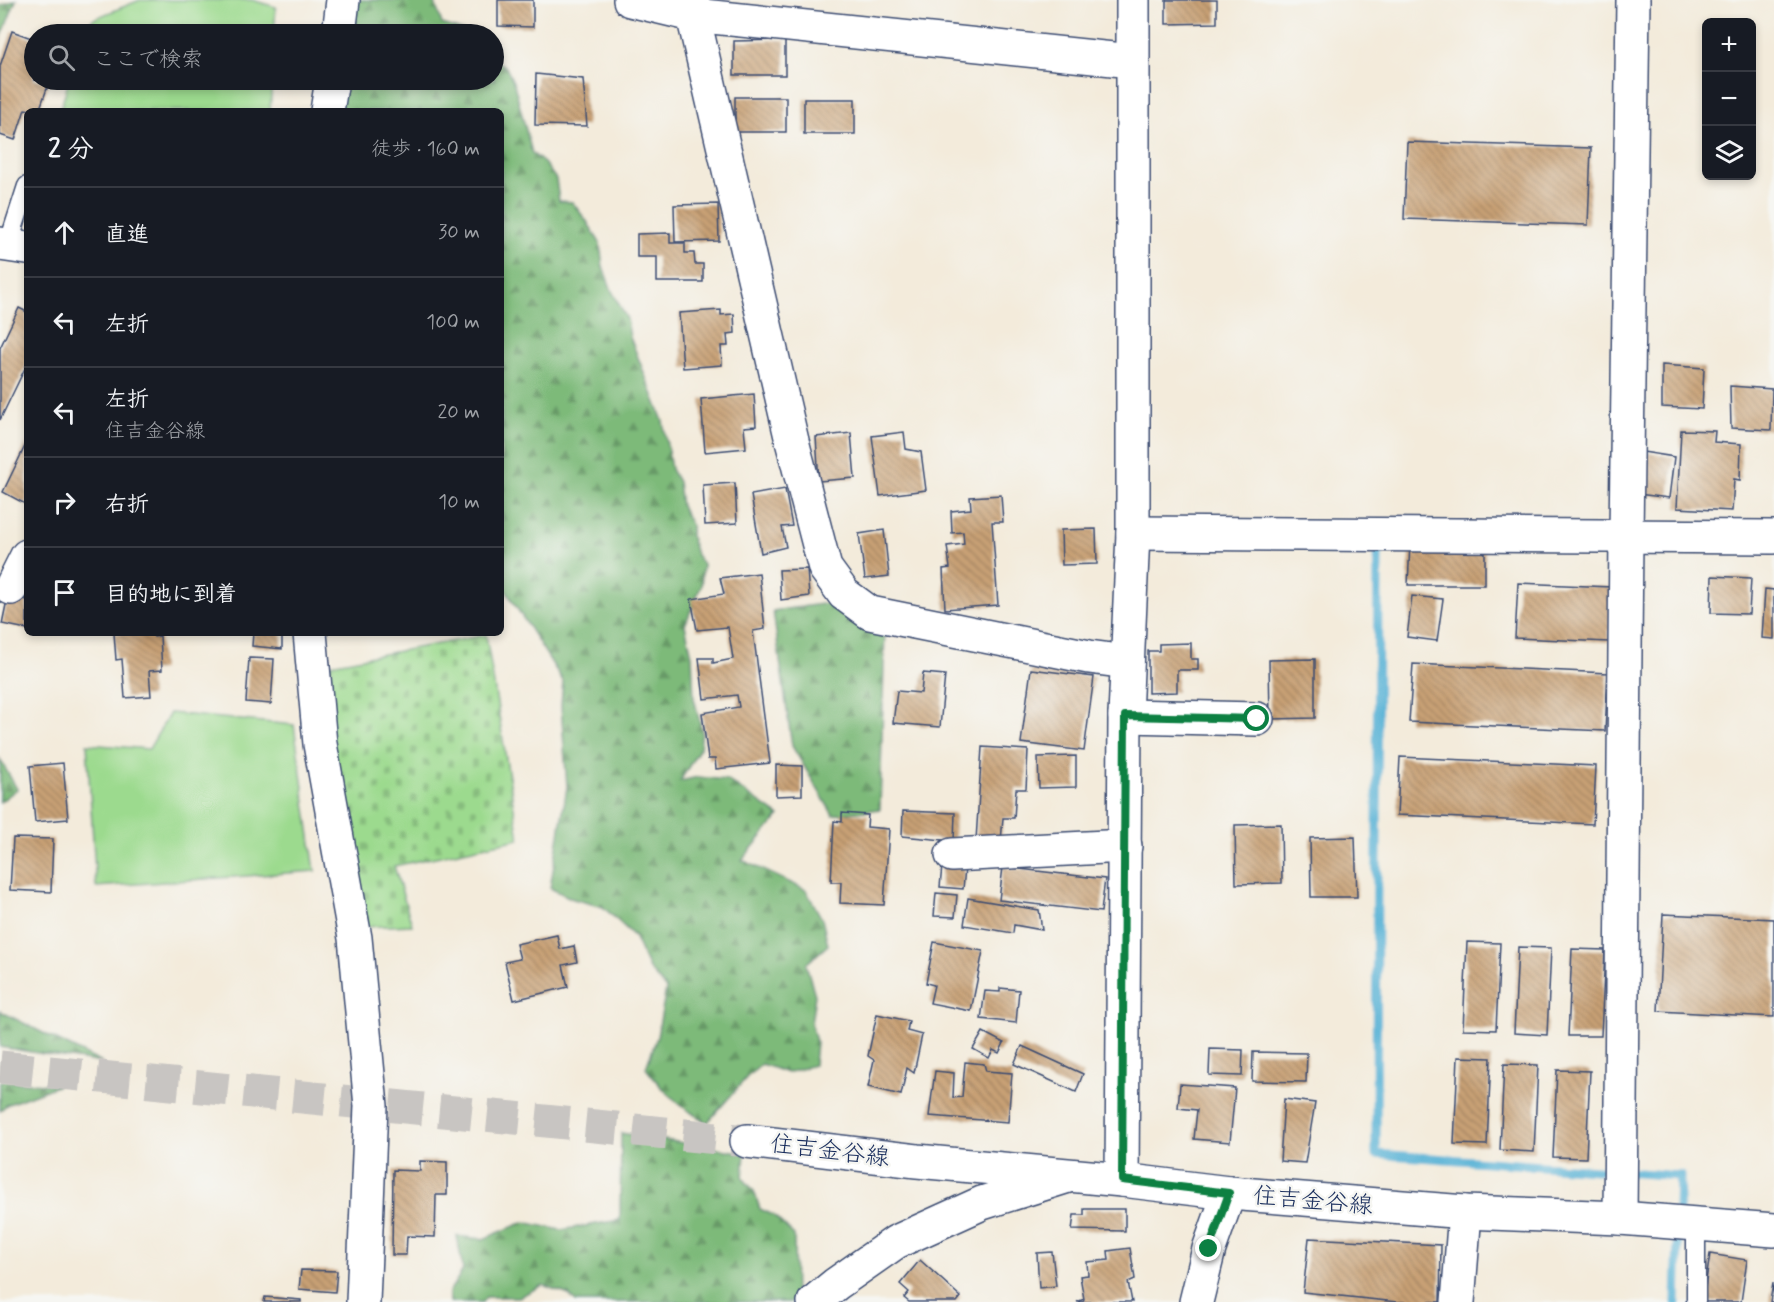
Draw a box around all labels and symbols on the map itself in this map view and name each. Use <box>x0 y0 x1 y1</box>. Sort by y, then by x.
route start <box>1243 705 1269 731</box>
street label: 住吉金谷線 <box>768 1129 891 1174</box>
street label: 住吉金谷線 <box>1252 1181 1374 1222</box>
route end <box>1195 1235 1221 1261</box>

